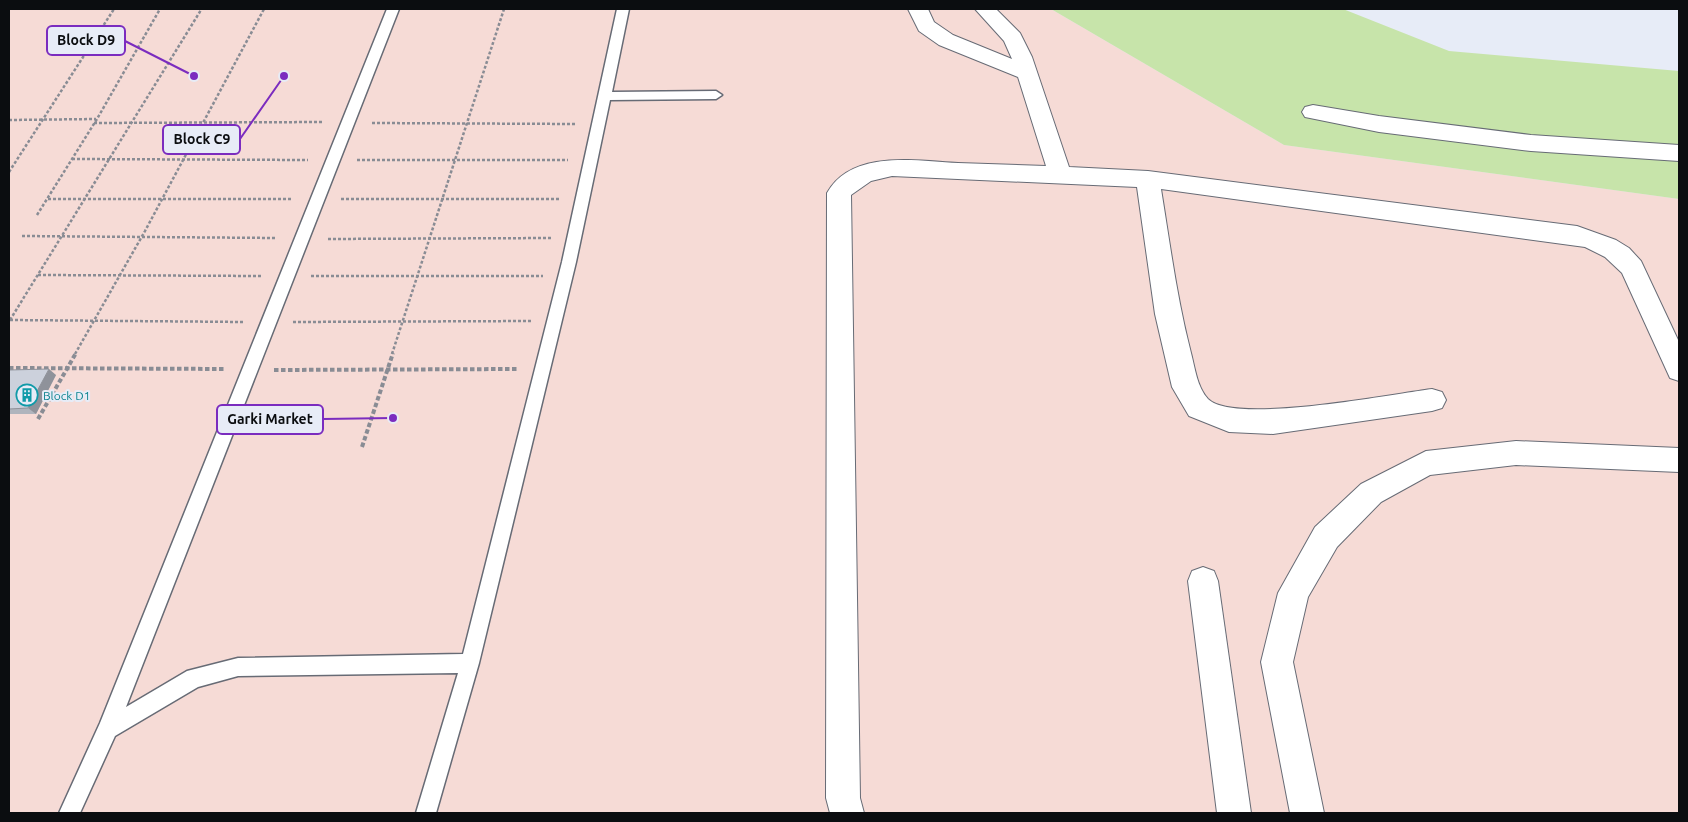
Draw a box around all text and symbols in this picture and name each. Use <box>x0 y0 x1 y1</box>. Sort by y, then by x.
callout: Block D9 <box>47 26 125 55</box>
text: Block D9 <box>57 32 115 48</box>
callout: Block C9 <box>163 125 240 154</box>
text: Block C9 <box>174 131 231 147</box>
building icon: Block D1 <box>15 383 39 407</box>
place label: Block D1 <box>43 389 90 402</box>
callout: Garki Market <box>217 405 323 434</box>
text: Garki Market <box>227 411 313 427</box>

